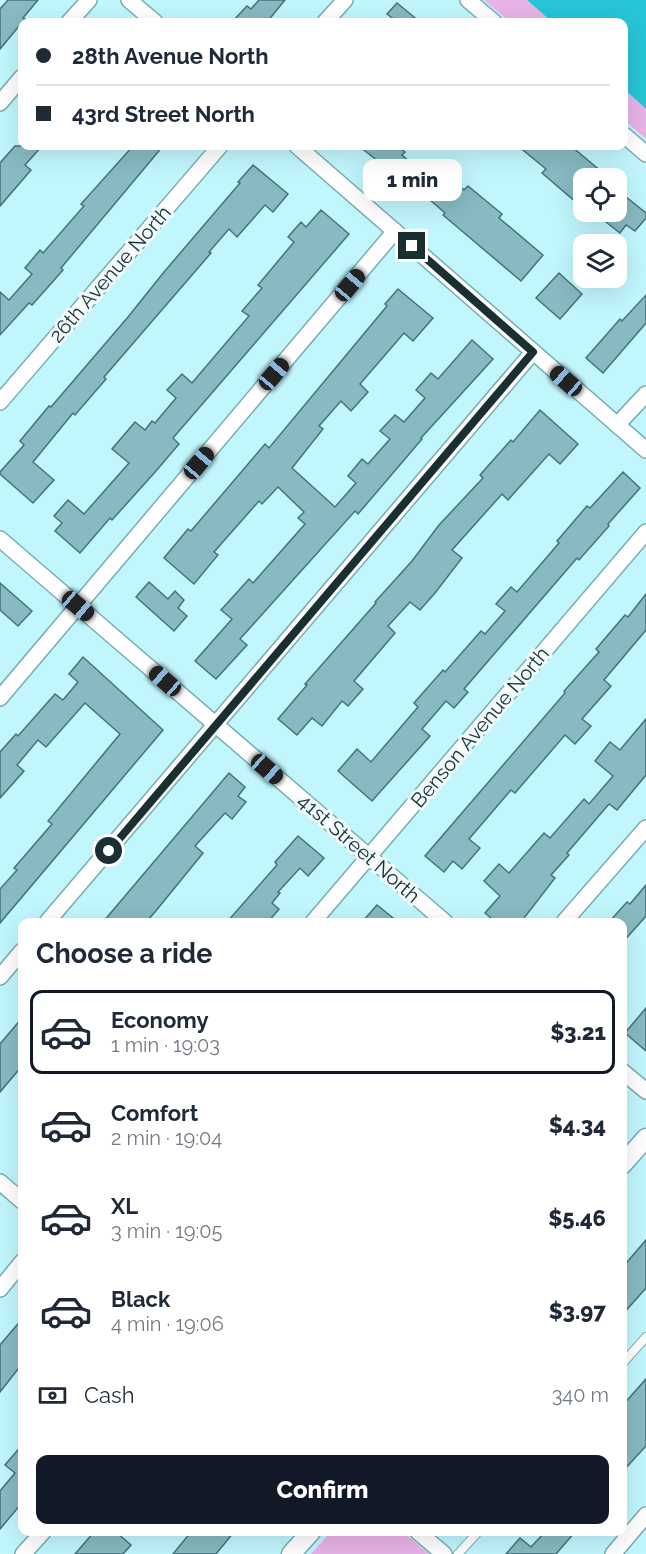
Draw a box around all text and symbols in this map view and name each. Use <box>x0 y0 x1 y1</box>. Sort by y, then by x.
text: 28th Avenue North <box>72 43 269 69</box>
text: 43rd Street North <box>72 101 255 127</box>
callout: 1 min <box>362 159 462 201</box>
text: 1 min <box>387 168 438 192</box>
map controls <box>573 168 627 288</box>
button: locate <box>573 168 627 222</box>
street label: 26th Avenue North <box>44 201 176 347</box>
route end <box>398 232 425 259</box>
button: layers <box>573 234 627 288</box>
car <box>332 265 368 305</box>
car <box>256 354 292 394</box>
car <box>547 362 585 400</box>
car <box>181 443 217 483</box>
car <box>58 588 98 624</box>
street label: Benson Avenue North <box>406 642 554 812</box>
car <box>146 662 184 700</box>
car <box>248 750 286 788</box>
street label: 41st Street North <box>293 788 425 908</box>
route start <box>95 837 122 864</box>
text: Choose a ride <box>36 938 212 969</box>
icon: car <box>39 1005 93 1059</box>
text: Economy <box>111 1007 209 1033</box>
text: $3.21 <box>550 1019 606 1045</box>
text: 1 min · 19:03 <box>111 1033 220 1057</box>
icon: car <box>39 1098 93 1152</box>
text: Comfort <box>111 1100 198 1126</box>
text: $4.34 <box>549 1112 606 1138</box>
text: 2 min · 19:04 <box>111 1126 222 1150</box>
icon: car <box>39 1191 93 1245</box>
text: XL <box>111 1193 138 1219</box>
text: $5.46 <box>548 1205 606 1231</box>
text: 3 min · 19:05 <box>111 1219 222 1243</box>
icon: car <box>39 1284 93 1338</box>
text: Black <box>111 1286 170 1312</box>
text: $3.97 <box>549 1298 606 1324</box>
text: 4 min · 19:06 <box>111 1312 224 1336</box>
icon: cash <box>36 1379 69 1412</box>
text: Cash <box>84 1382 135 1408</box>
text: 340 m <box>552 1383 609 1407</box>
button: Confirm <box>36 1455 609 1524</box>

